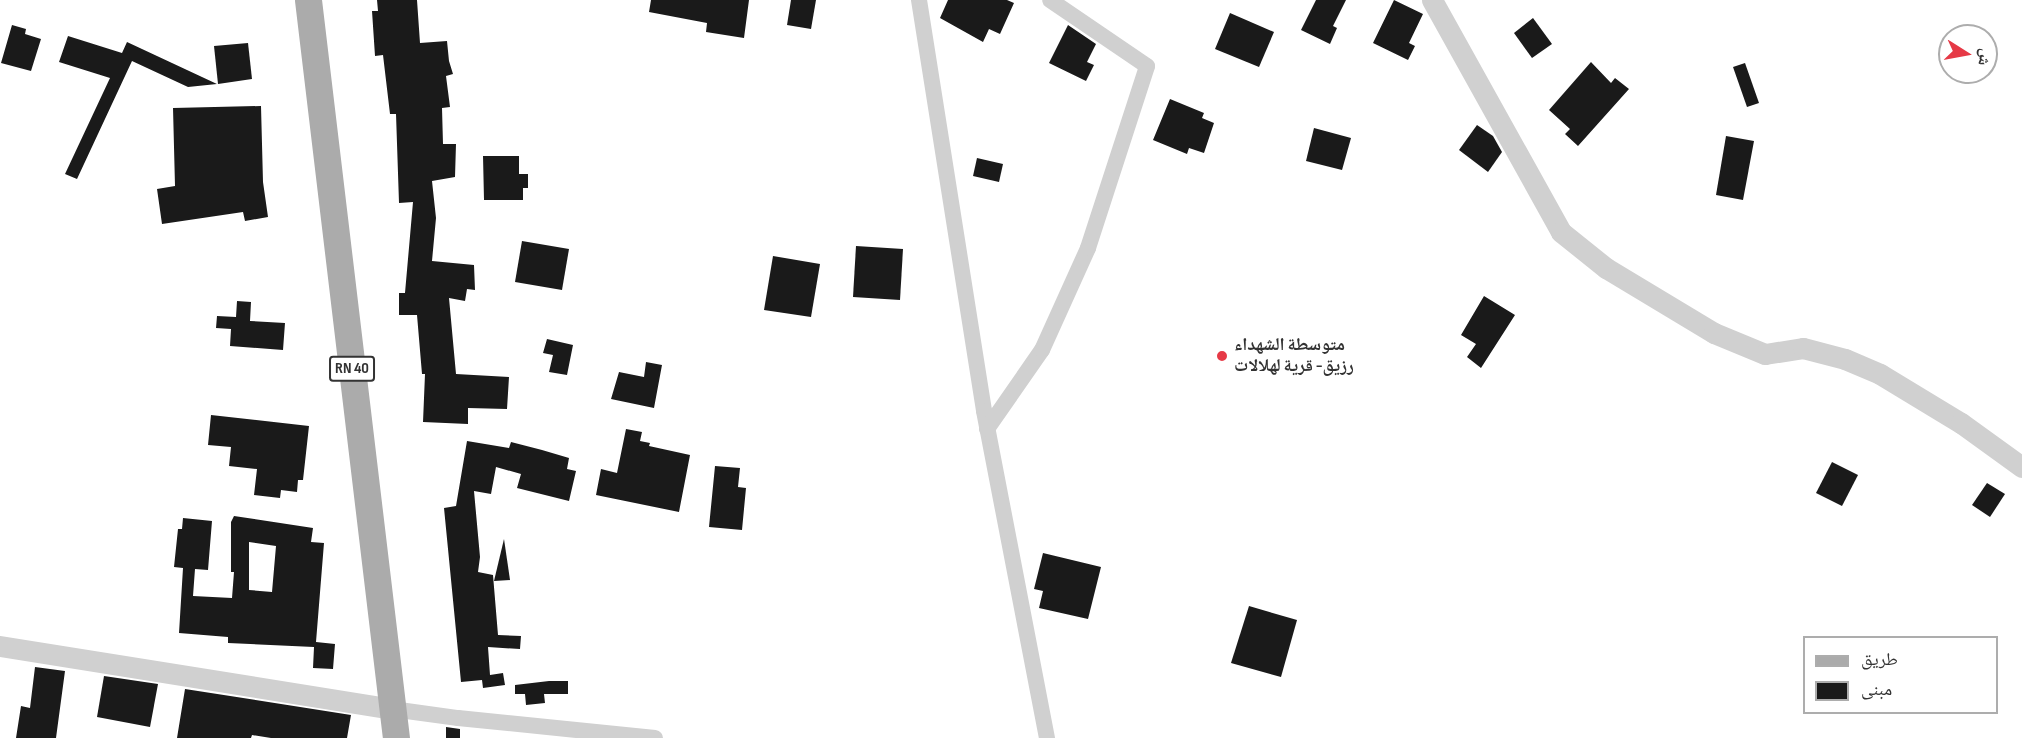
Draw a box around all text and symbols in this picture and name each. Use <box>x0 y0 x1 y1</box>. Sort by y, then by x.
north arrow <box>1938 24 1998 84</box>
text: ش <box>1973 47 1995 67</box>
place label: متوسطة الشهداء رزيق- قرية لهلالات <box>1234 335 1354 378</box>
marker: متوسطة الشهداء رزيق- قرية لهلالات <box>1215 349 1229 363</box>
road number: RN 40 <box>328 356 376 382</box>
legend <box>1803 636 1998 714</box>
text: طريق <box>1861 649 1898 670</box>
text: مبنى <box>1861 679 1892 700</box>

